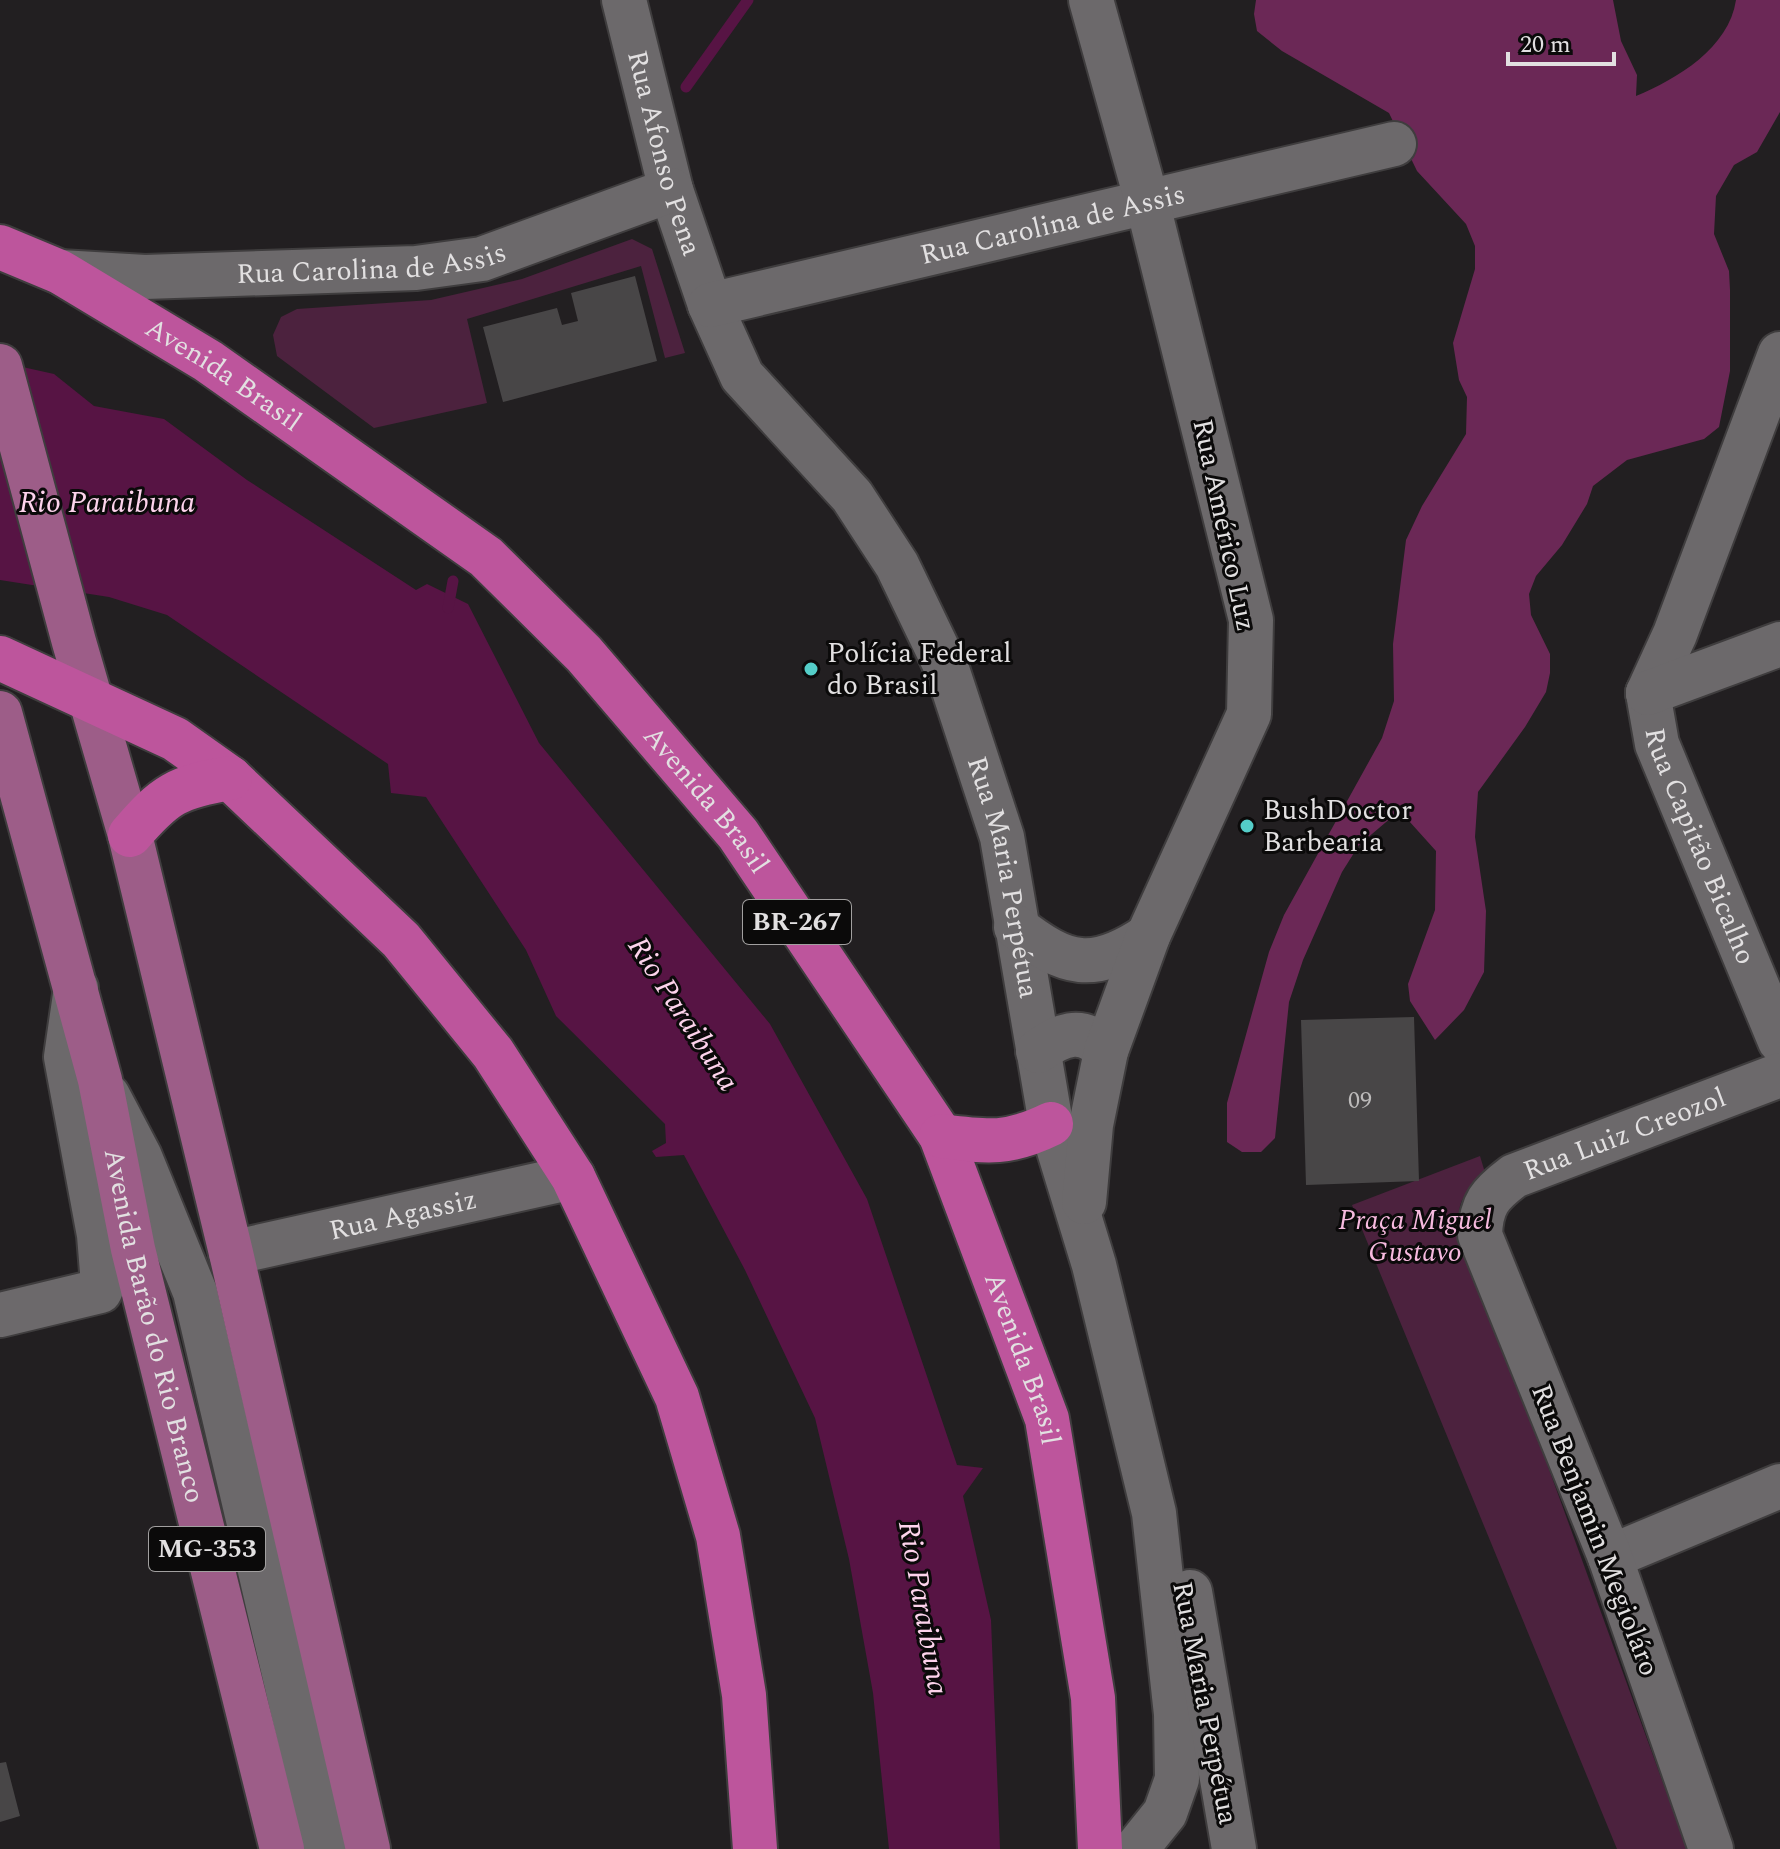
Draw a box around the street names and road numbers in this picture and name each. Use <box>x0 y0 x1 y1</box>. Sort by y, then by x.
street label: Rua Afonso Pena <box>616 46 713 262</box>
street label: Rua Carolina de Assis <box>916 172 1189 276</box>
street label: Rua Carolina de Assis <box>236 230 512 295</box>
street label: Avenida Brasil <box>137 306 311 442</box>
street label: Rua Américo Luz <box>1181 415 1267 635</box>
street label: Avenida Brasil <box>633 716 780 882</box>
street label: Rua Capitão Bicalho <box>1633 724 1767 971</box>
street label: Rua Maria Perpétua <box>955 751 1051 1002</box>
road number: BR-267 <box>743 900 851 944</box>
street label: Rua Luiz Creozol <box>1517 1076 1732 1192</box>
street label: Avenida Barão do Rio Branco <box>92 1145 217 1508</box>
street label: Rua Agassiz <box>325 1178 481 1252</box>
street label: Avenida Brasil <box>972 1266 1072 1448</box>
street label: Rua Benjamin Megioláro <box>1519 1378 1671 1682</box>
road number: MG-353 <box>149 1527 265 1571</box>
street label: Rua Maria Perpétua <box>1160 1578 1250 1829</box>

